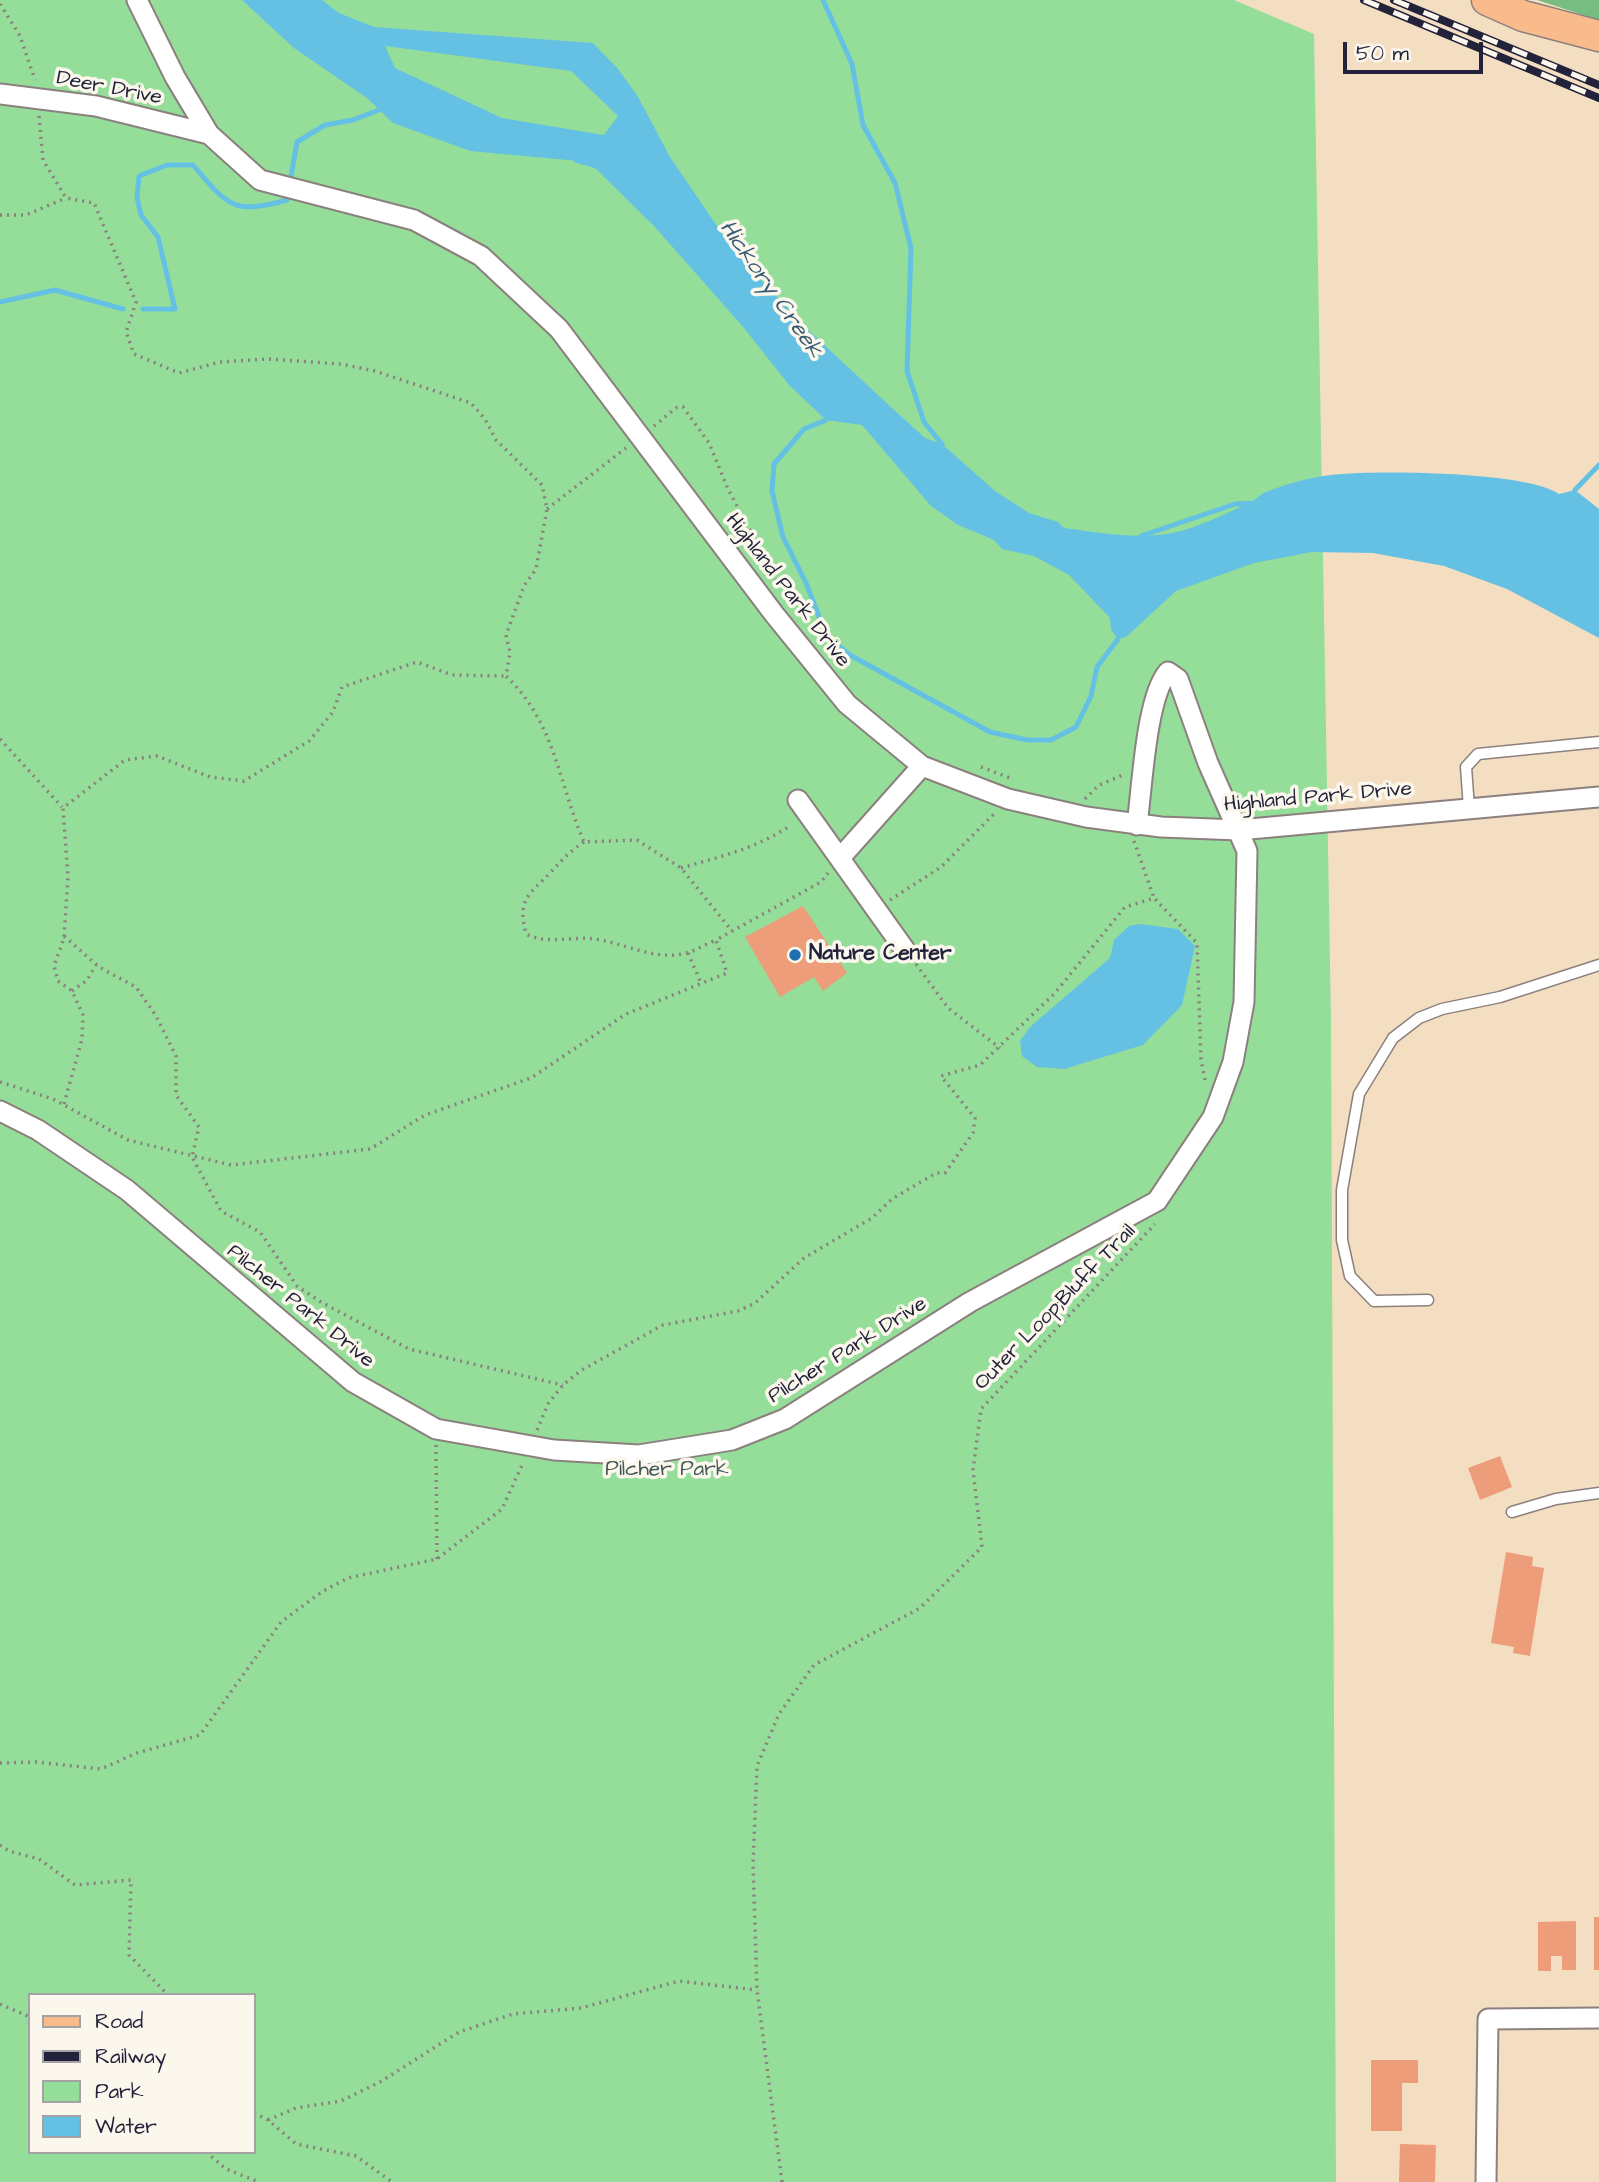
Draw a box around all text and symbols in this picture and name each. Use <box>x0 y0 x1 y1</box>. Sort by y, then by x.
scale bar <box>1347 28 1487 72</box>
text: 50 m <box>1356 39 1409 68</box>
street label: Deer Drive <box>54 66 164 112</box>
water label: Hickory Creek <box>712 216 828 364</box>
street label: Highland Park Drive <box>719 509 855 673</box>
street label: Highland Park Drive <box>1223 777 1413 819</box>
place label: Nature Center <box>809 942 952 968</box>
marker: Nature Center <box>787 947 803 963</box>
street label: Outer Loop;Bluff Trail <box>970 1220 1142 1396</box>
street label: Pilcher Park Drive <box>221 1240 379 1374</box>
street label: Pilcher Park Drive <box>764 1292 932 1410</box>
park label: Pilcher Park <box>605 1458 729 1484</box>
legend <box>28 1993 256 2154</box>
text: Road <box>95 2007 143 2036</box>
text: Railway <box>95 2042 166 2071</box>
text: Park <box>95 2077 144 2106</box>
text: Water <box>95 2112 157 2141</box>

